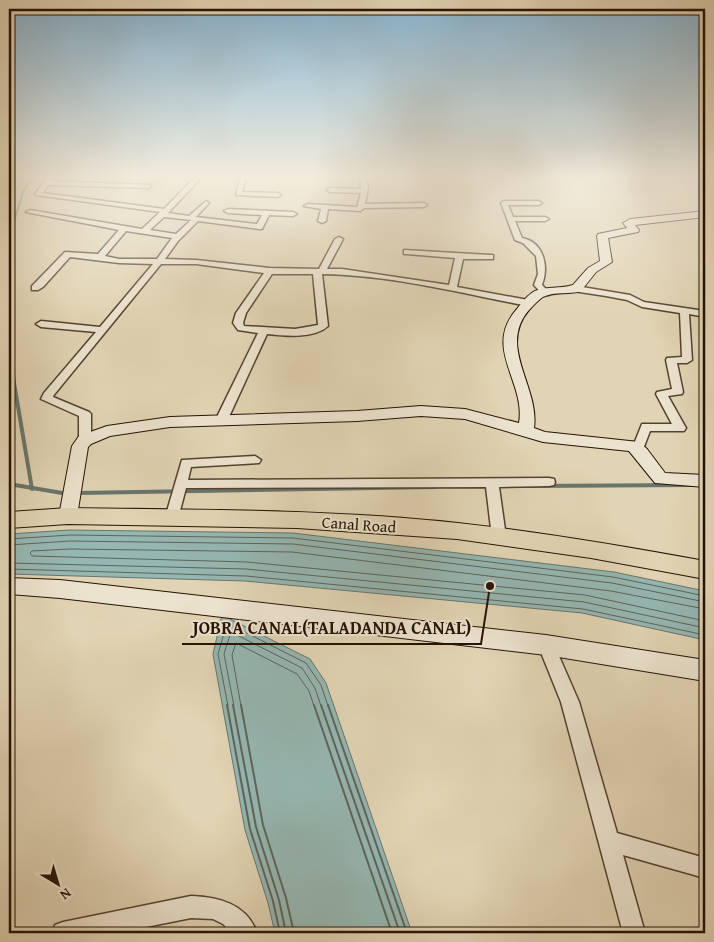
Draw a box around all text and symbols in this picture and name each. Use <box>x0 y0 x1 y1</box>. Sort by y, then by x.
street label: Canal Road <box>321 509 397 539</box>
callout: JOBRA CANAL(TALADANDA CANAL) <box>182 611 481 644</box>
text: JOBRA CANAL(TALADANDA CANAL) <box>190 614 471 641</box>
north arrow <box>32 860 82 910</box>
text: N <box>56 883 76 905</box>

